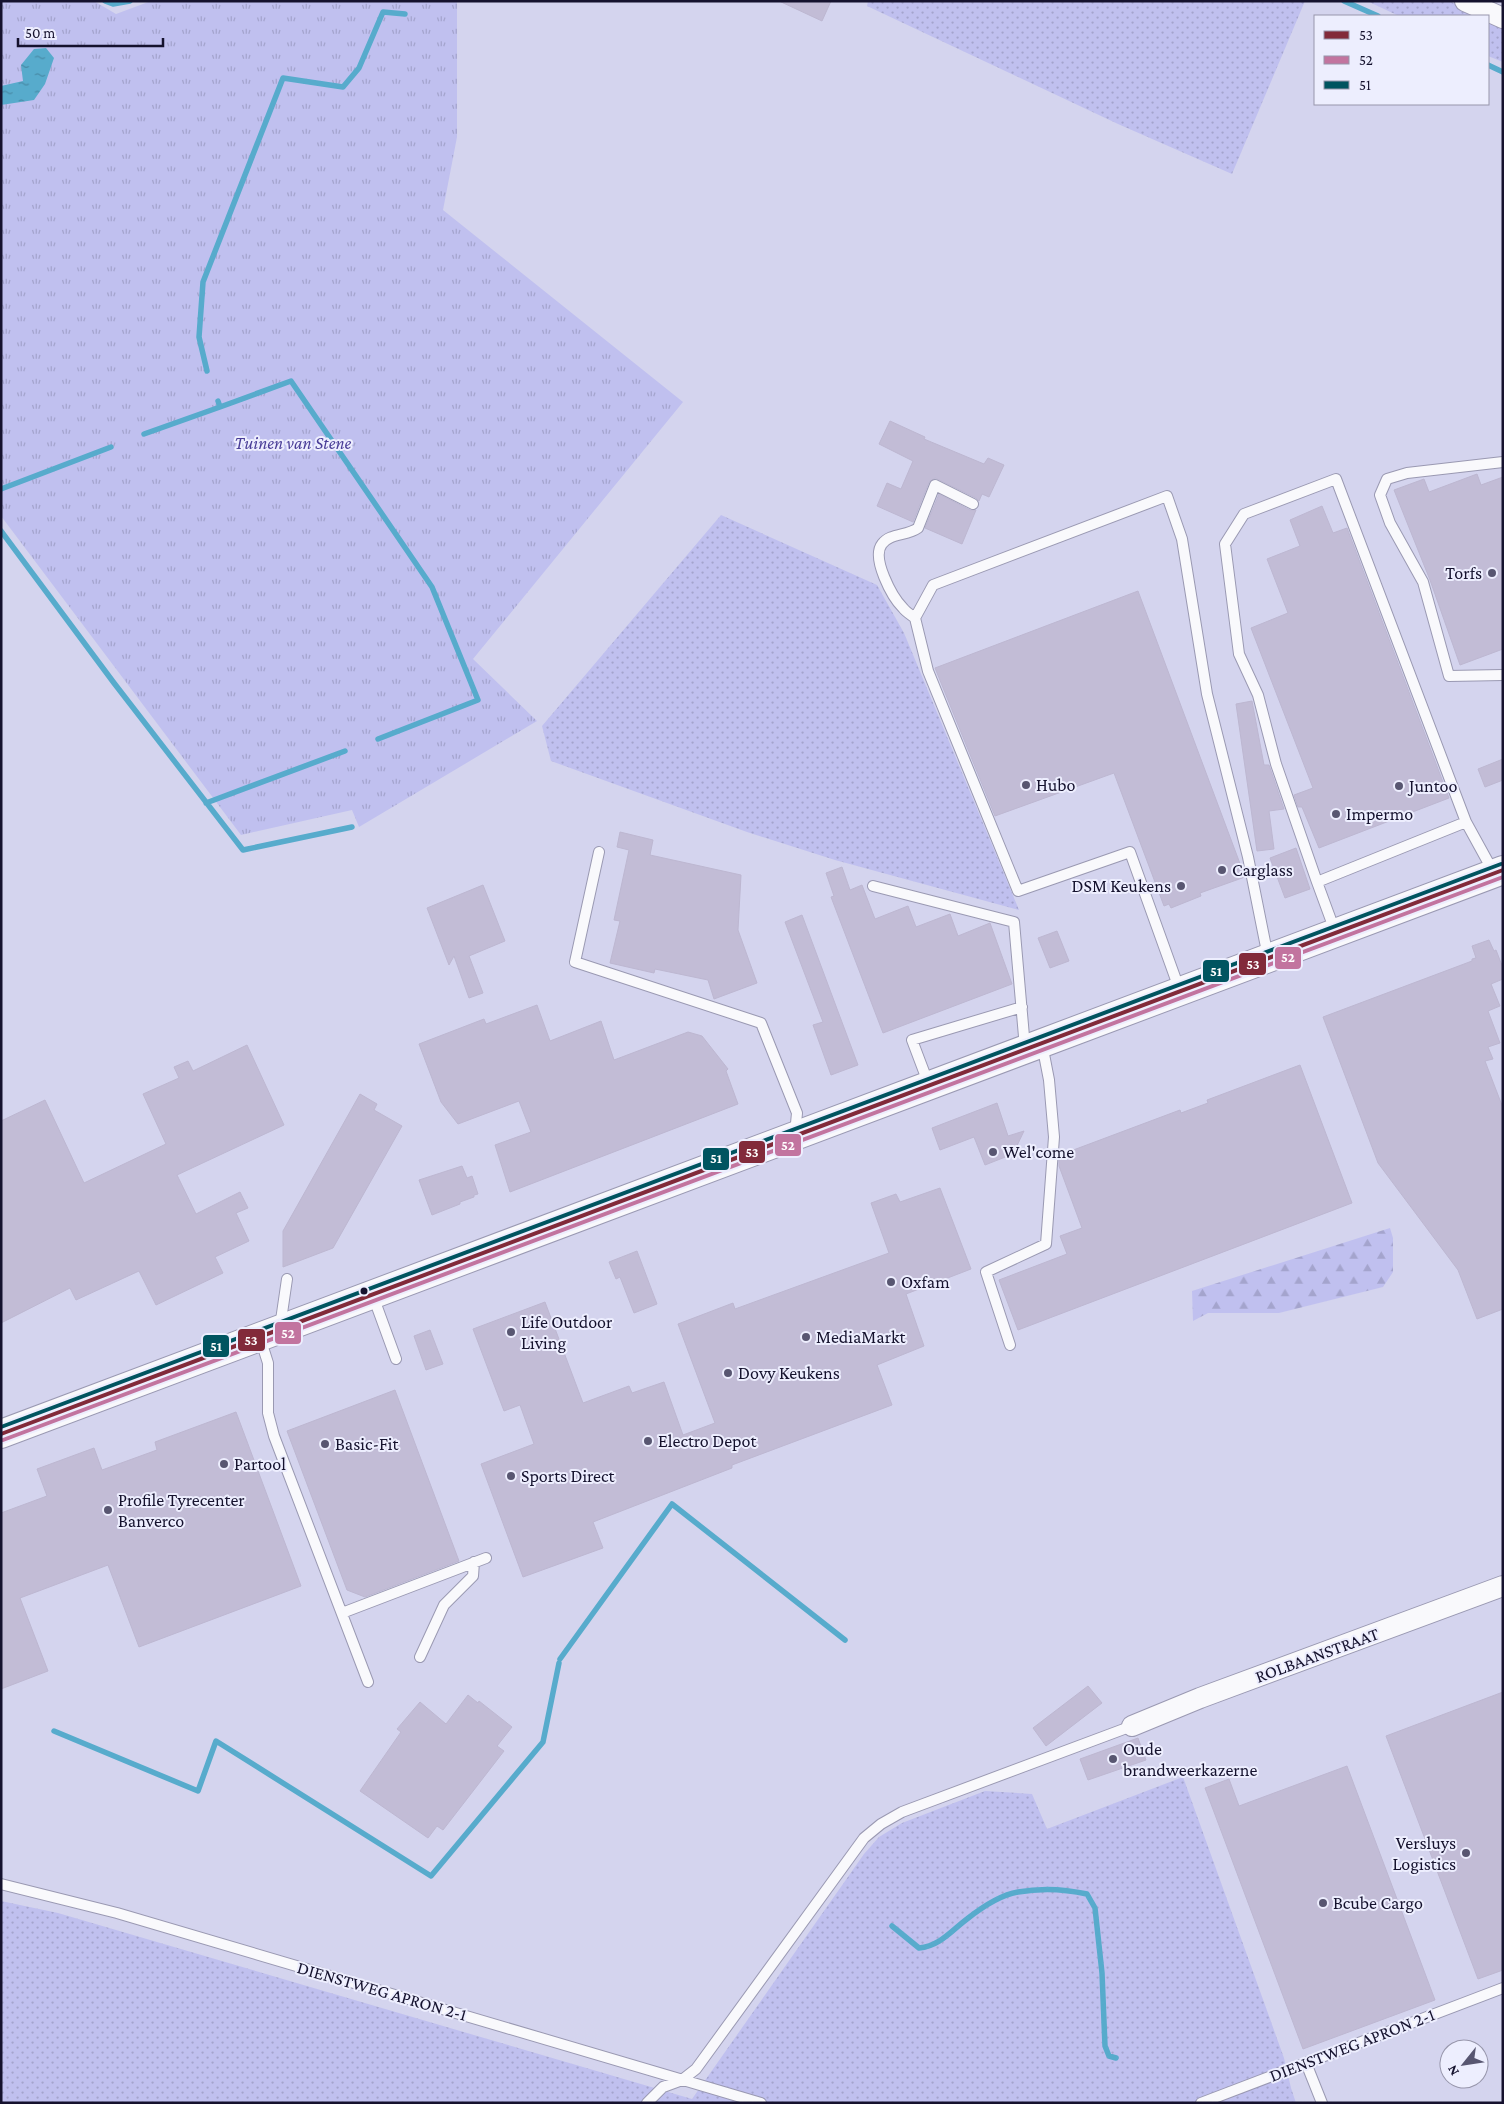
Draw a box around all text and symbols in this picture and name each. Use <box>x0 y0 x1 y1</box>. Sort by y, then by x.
scale bar <box>18 15 162 47</box>
legend <box>1314 15 1489 105</box>
text: 50 m <box>25 25 55 41</box>
text: 53 <box>1359 27 1373 43</box>
text: 52 <box>1359 52 1373 68</box>
text: 51 <box>1359 77 1371 93</box>
park label: Tuinen van Stene <box>235 433 352 453</box>
place label: Torfs <box>1445 563 1482 583</box>
marker: Torfs <box>1486 567 1498 579</box>
place label: Hubo <box>1036 775 1076 795</box>
place label: Juntoo <box>1407 776 1457 796</box>
marker: Hubo <box>1020 779 1032 791</box>
marker: Juntoo <box>1393 780 1405 792</box>
place label: Impermo <box>1346 804 1413 824</box>
marker: Impermo <box>1330 808 1342 820</box>
place label: Carglass <box>1232 860 1293 880</box>
marker: Carglass <box>1216 864 1228 876</box>
place label: DSM Keukens <box>1072 876 1171 896</box>
marker: DSM Keukens <box>1175 880 1187 892</box>
line badge: 52 <box>1274 946 1302 970</box>
text: 52 <box>1281 949 1295 965</box>
line badge: 53 <box>1238 952 1267 976</box>
text: 53 <box>1246 956 1260 972</box>
line badge: 51 <box>1202 959 1230 983</box>
text: 51 <box>1210 963 1222 979</box>
line badge: 52 <box>774 1133 802 1157</box>
text: 52 <box>781 1137 795 1153</box>
line badge: 53 <box>738 1140 766 1164</box>
place label: Wel'come <box>1003 1142 1074 1162</box>
text: 53 <box>745 1144 759 1160</box>
marker: Wel'come <box>987 1146 999 1158</box>
line badge: 51 <box>702 1147 730 1171</box>
text: 51 <box>710 1150 722 1166</box>
place label: Oxfam <box>901 1272 950 1292</box>
marker: Oxfam <box>885 1276 897 1288</box>
unlabelled marker <box>359 1286 369 1296</box>
place label: Life Outdoor Living <box>521 1312 613 1353</box>
line badge: 52 <box>274 1321 302 1345</box>
text: 52 <box>281 1325 295 1341</box>
marker: Life Outdoor Living <box>505 1326 517 1338</box>
place label: MediaMarkt <box>816 1327 907 1347</box>
line badge: 53 <box>237 1328 266 1352</box>
marker: MediaMarkt <box>800 1331 812 1343</box>
text: 53 <box>244 1332 258 1348</box>
line badge: 51 <box>202 1334 230 1358</box>
text: 51 <box>210 1338 222 1354</box>
place label: Dovy Keukens <box>738 1363 840 1383</box>
marker: Dovy Keukens <box>722 1367 734 1379</box>
place label: Electro Depot <box>658 1431 757 1451</box>
place label: Basic-Fit <box>335 1434 399 1454</box>
marker: Electro Depot <box>642 1435 654 1447</box>
marker: Basic-Fit <box>319 1438 331 1450</box>
place label: Partool <box>234 1454 286 1474</box>
marker: Partool <box>218 1458 230 1470</box>
place label: Sports Direct <box>521 1466 616 1486</box>
marker: Sports Direct <box>505 1470 517 1482</box>
place label: Profile Tyrecenter Banverco <box>118 1490 245 1531</box>
marker: Profile Tyrecenter Banverco <box>102 1504 114 1516</box>
street label: ROLBAANSTRAAT <box>1252 1623 1382 1687</box>
place label: Oude brandweerkazerne <box>1123 1739 1257 1780</box>
marker: Oude brandweerkazerne <box>1107 1753 1119 1765</box>
place label: Versluys Logistics <box>1392 1833 1456 1874</box>
marker: Versluys Logistics <box>1460 1847 1472 1859</box>
place label: Bcube Cargo <box>1333 1893 1423 1913</box>
marker: Bcube Cargo <box>1317 1897 1329 1909</box>
street label: DIENSTWEG APRON 2-1 <box>295 1957 469 2025</box>
street label: DIENSTWEG APRON 2-1 <box>1267 2004 1437 2086</box>
north arrow <box>1439 2039 1489 2089</box>
text: N <box>1443 2062 1462 2079</box>

